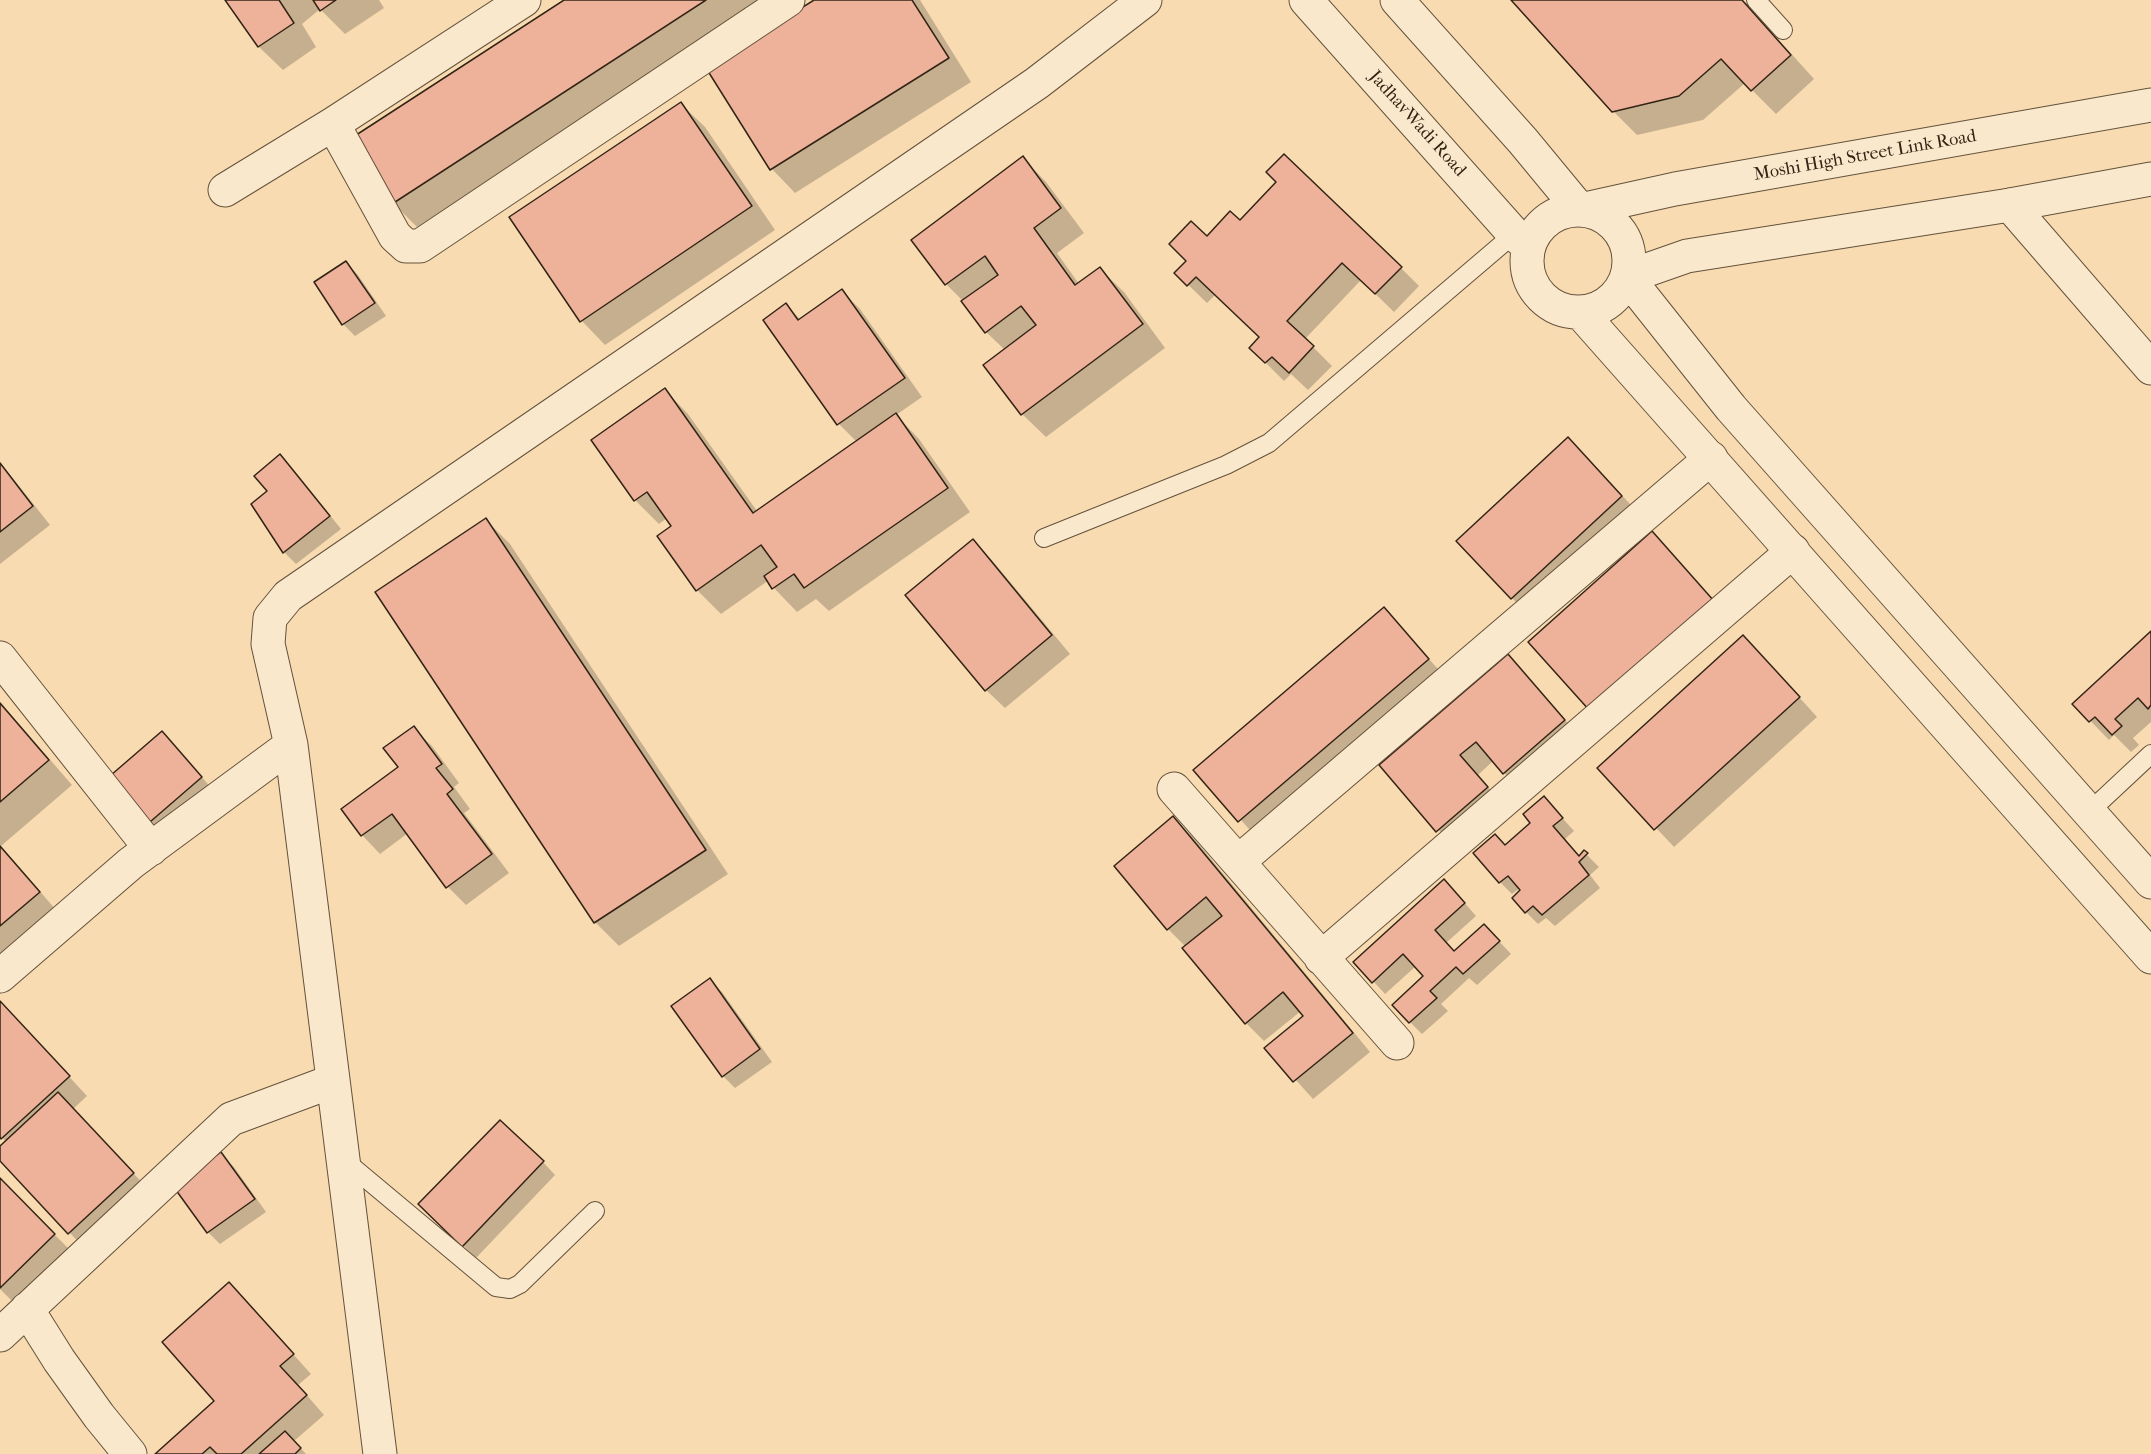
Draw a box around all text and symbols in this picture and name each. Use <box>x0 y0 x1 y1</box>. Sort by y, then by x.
street label: JadhavWadi Road <box>1364 67 1470 181</box>
street label: Moshi High Street Link Road <box>1752 126 1978 186</box>

